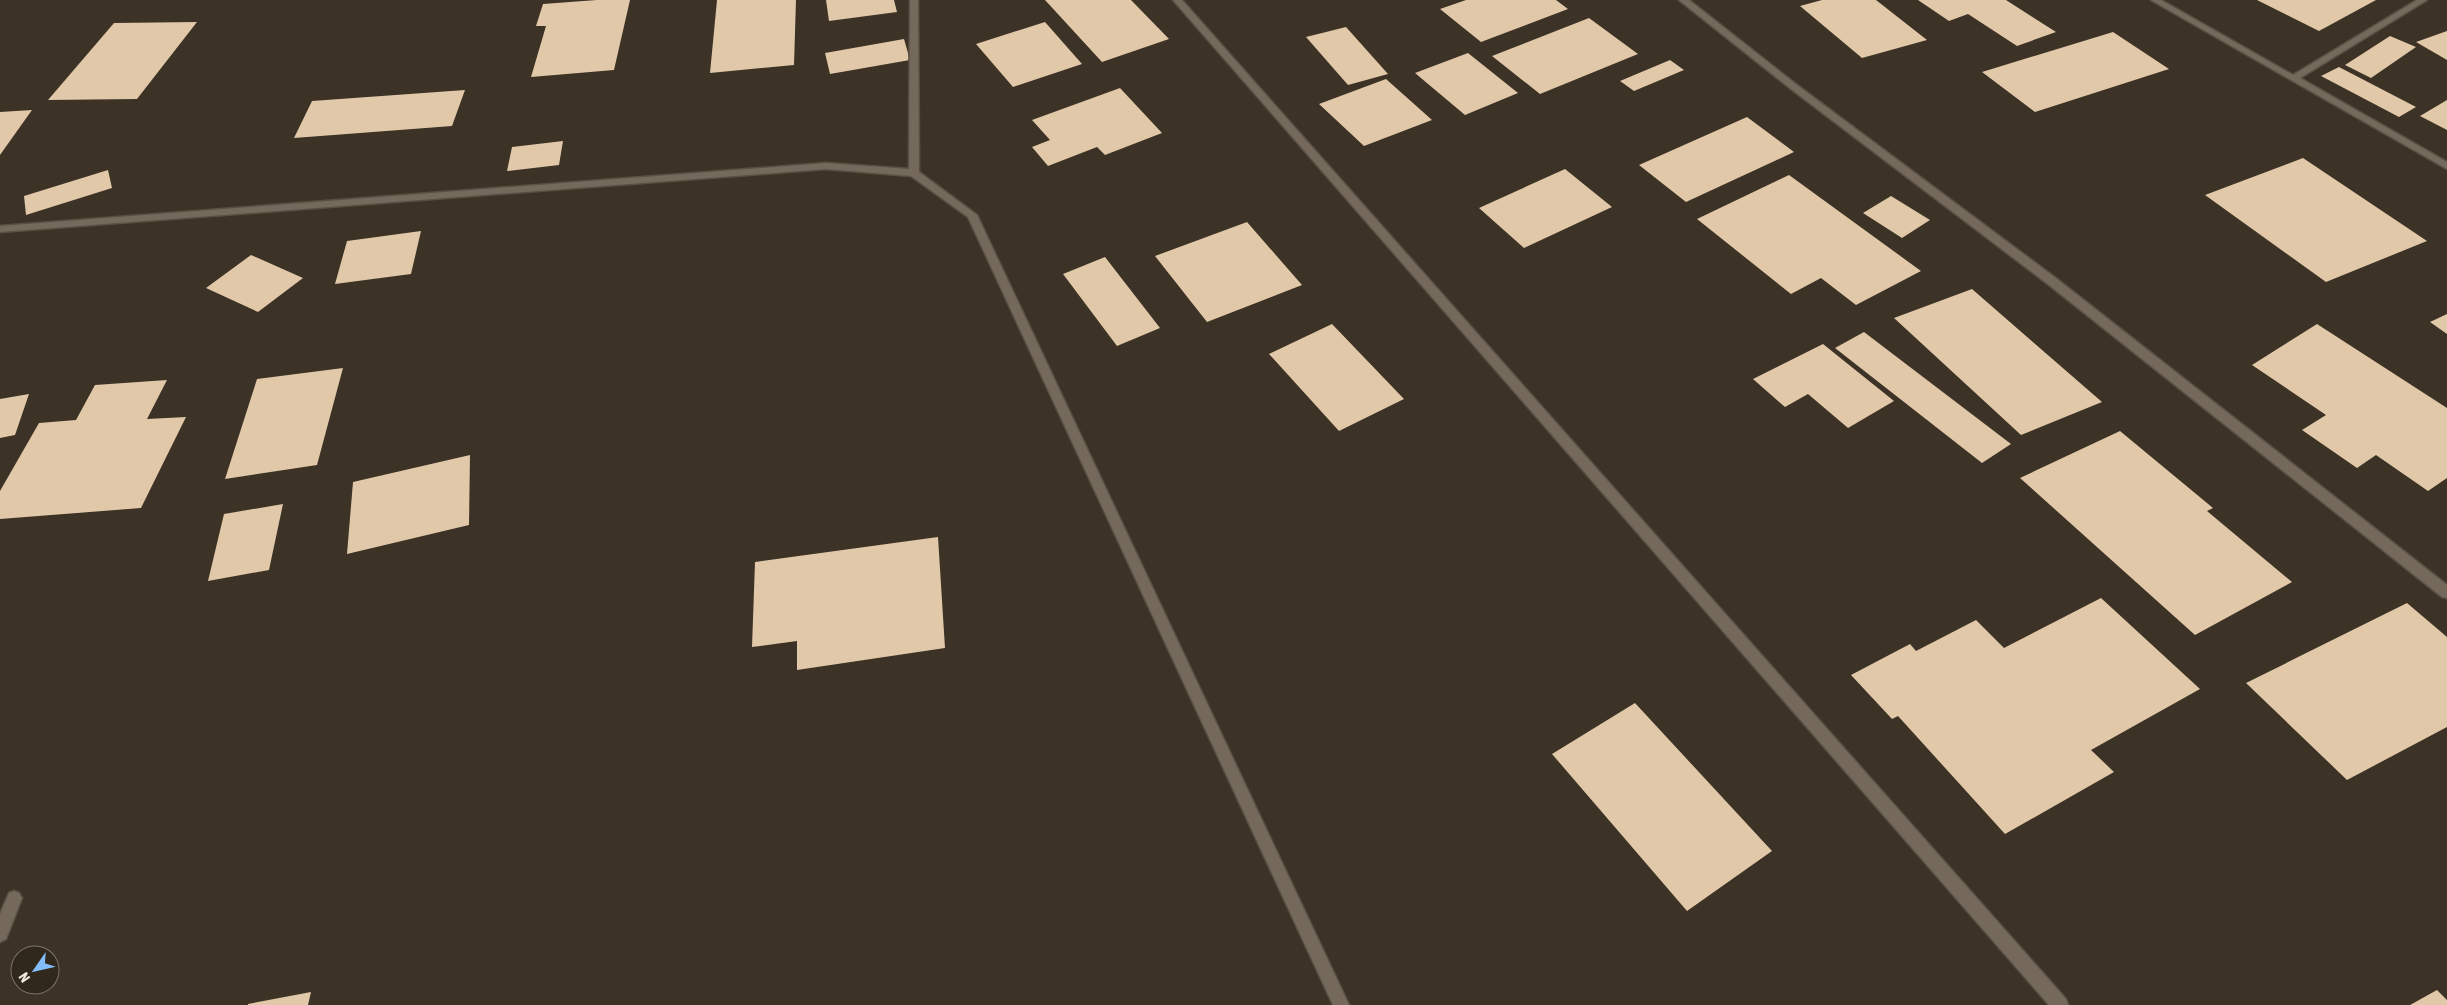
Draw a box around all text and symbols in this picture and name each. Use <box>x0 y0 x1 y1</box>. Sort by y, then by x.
north arrow <box>10 945 60 995</box>
text: N <box>15 969 33 985</box>

